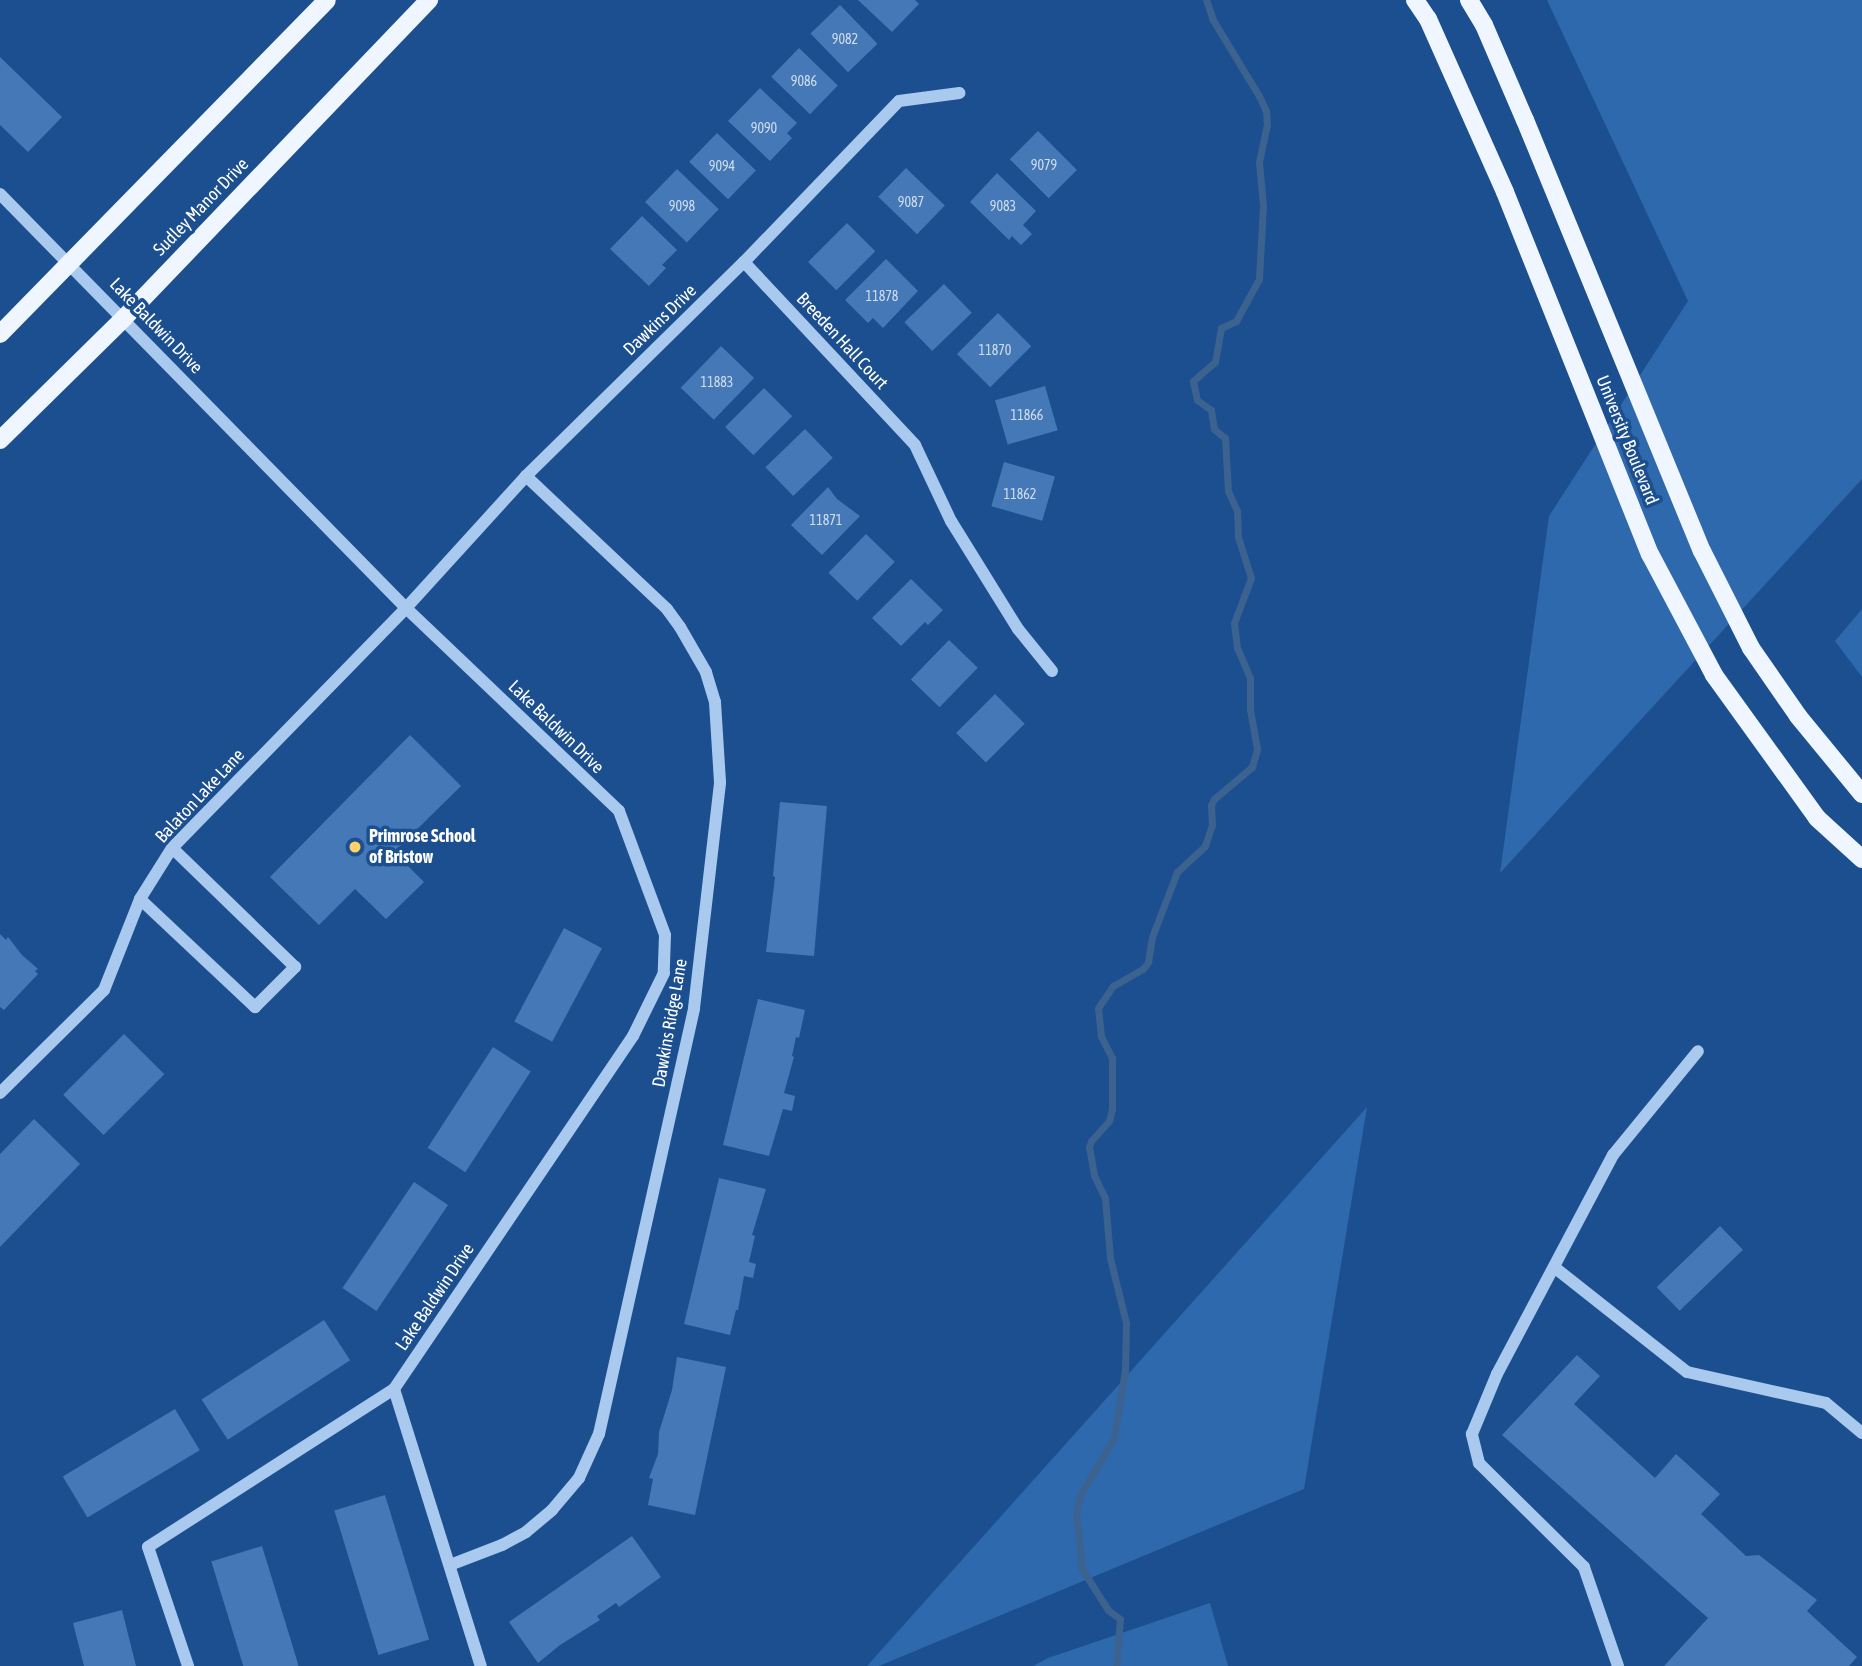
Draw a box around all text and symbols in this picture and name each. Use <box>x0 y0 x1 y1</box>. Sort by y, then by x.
house number: 9082 <box>832 31 858 47</box>
house number: 9086 <box>791 73 817 89</box>
house number: 9090 <box>751 120 777 136</box>
street label: Sudley Manor Drive <box>149 154 253 260</box>
house number: 9079 <box>1031 157 1057 173</box>
house number: 9094 <box>709 158 735 174</box>
house number: 9087 <box>898 194 924 210</box>
house number: 9098 <box>669 198 695 214</box>
house number: 9083 <box>990 198 1016 214</box>
street label: Lake Baldwin Drive <box>105 274 207 378</box>
street label: Dawkins Drive <box>619 280 701 360</box>
street label: Breeden Hall Court <box>792 288 892 394</box>
house number: 11878 <box>866 288 898 304</box>
house number: 11870 <box>979 342 1011 358</box>
street label: University Boulevard <box>1591 372 1663 508</box>
house number: 11883 <box>701 374 733 390</box>
house number: 11866 <box>1011 407 1043 423</box>
house number: 11862 <box>1004 486 1036 502</box>
house number: 11871 <box>810 512 842 528</box>
street label: Lake Baldwin Drive <box>504 676 608 778</box>
street label: Balaton Lake Lane <box>151 745 249 847</box>
place label: Primrose School of Bristow <box>369 826 476 868</box>
marker: Primrose School of Bristow <box>347 839 363 855</box>
street label: Dawkins Ridge Lane <box>648 957 692 1089</box>
street label: Lake Baldwin Drive <box>391 1239 479 1355</box>

